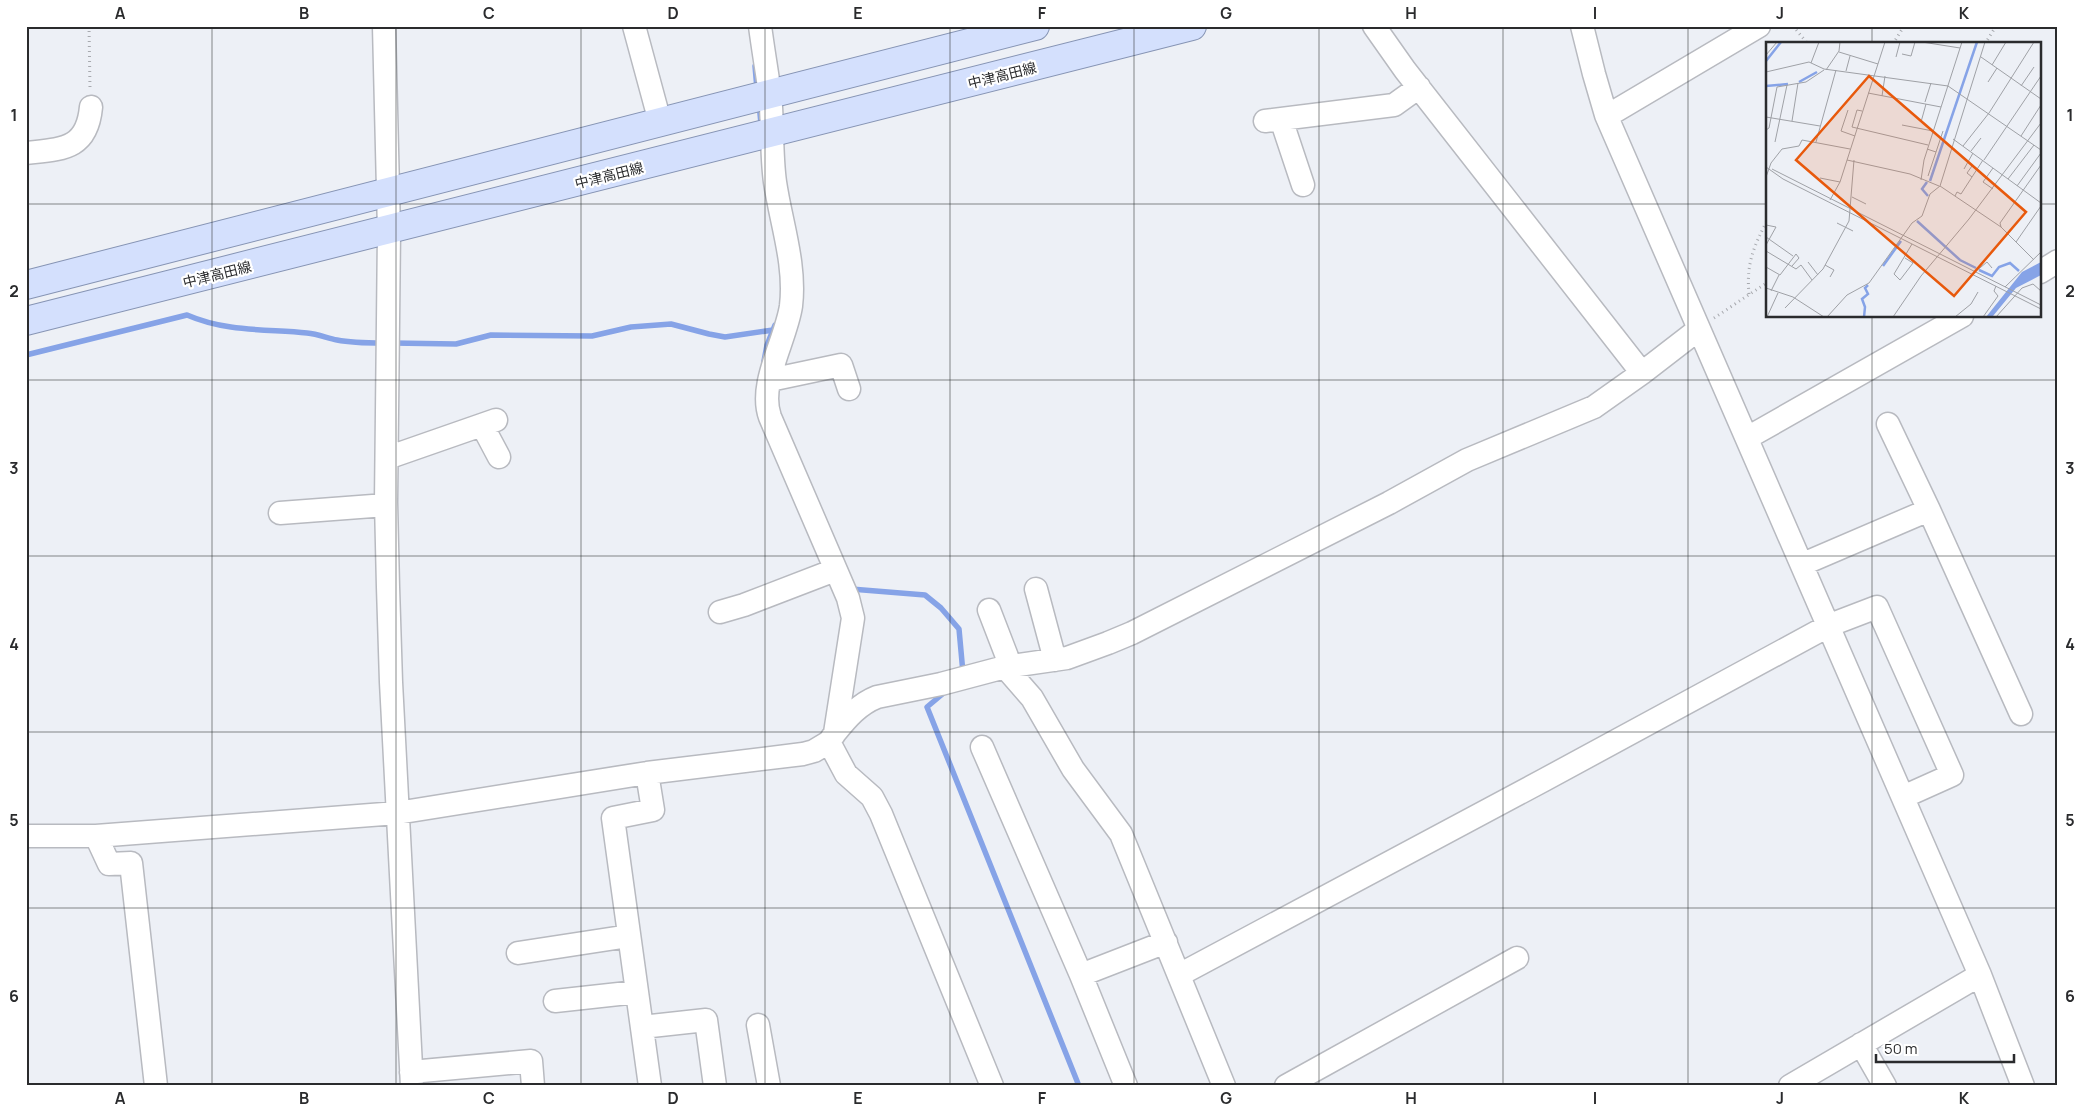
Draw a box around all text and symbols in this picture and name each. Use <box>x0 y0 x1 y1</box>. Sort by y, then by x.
text: A <box>115 2 126 24</box>
text: B <box>299 2 309 24</box>
text: C <box>483 2 495 24</box>
text: D <box>667 2 679 24</box>
text: E <box>853 2 863 24</box>
text: F <box>1038 2 1047 24</box>
text: G <box>1220 2 1232 24</box>
text: H <box>1405 2 1417 24</box>
text: I <box>1593 2 1597 24</box>
text: J <box>1776 2 1784 24</box>
text: K <box>1959 2 1970 24</box>
inset map <box>1766 42 2042 318</box>
street label: 中津高田線 <box>966 57 1038 93</box>
text: 1 <box>10 104 18 126</box>
text: 1 <box>2066 104 2074 126</box>
street label: 中津高田線 <box>573 157 645 193</box>
street label: 中津高田線 <box>181 256 253 292</box>
text: 2 <box>9 280 19 302</box>
text: 2 <box>2065 280 2075 302</box>
text: 3 <box>9 457 19 479</box>
text: 3 <box>2065 457 2075 479</box>
text: 4 <box>9 633 19 655</box>
text: 4 <box>2065 633 2075 655</box>
text: 5 <box>9 809 19 831</box>
text: 5 <box>2065 809 2075 831</box>
text: 6 <box>9 985 19 1007</box>
text: 6 <box>2065 985 2075 1007</box>
scale bar <box>1876 1032 2014 1064</box>
text: 50 m <box>1884 1038 1918 1059</box>
text: A <box>115 1087 126 1109</box>
text: B <box>299 1087 309 1109</box>
text: C <box>483 1087 495 1109</box>
text: D <box>667 1087 679 1109</box>
text: E <box>853 1087 863 1109</box>
text: F <box>1038 1087 1047 1109</box>
text: G <box>1220 1087 1232 1109</box>
text: H <box>1405 1087 1417 1109</box>
text: I <box>1593 1087 1597 1109</box>
text: J <box>1776 1087 1784 1109</box>
text: K <box>1959 1087 1970 1109</box>

